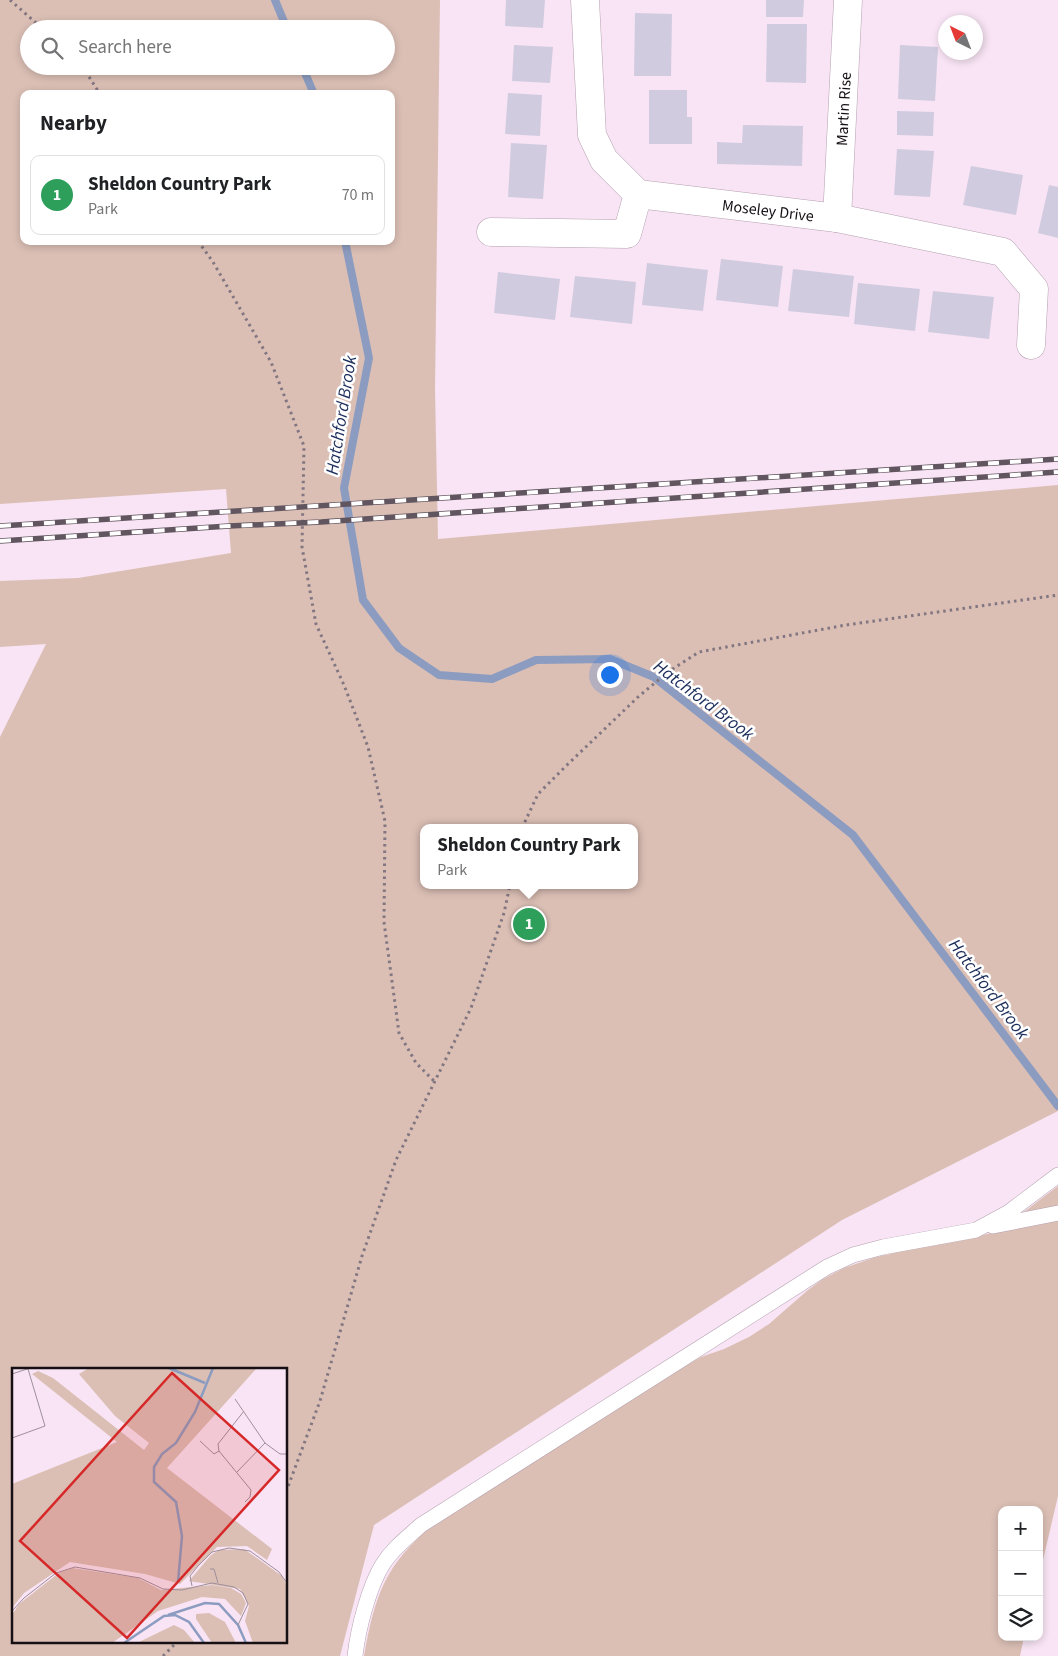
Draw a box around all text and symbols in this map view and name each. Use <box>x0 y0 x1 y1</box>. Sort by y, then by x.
north arrow <box>938 15 983 60</box>
search box <box>20 20 395 75</box>
icon: search <box>38 34 66 62</box>
text: Search here <box>78 34 172 61</box>
street label: Martin Rise <box>831 71 857 147</box>
text: Nearby <box>40 108 107 138</box>
text: Sheldon Country Park <box>88 171 271 198</box>
text: 1 <box>53 184 61 206</box>
text: 70 m <box>342 184 374 206</box>
street label: Moseley Drive <box>721 194 815 228</box>
text: Park <box>88 198 118 220</box>
water label: Hatchford Brook <box>320 353 363 476</box>
water label: Hatchford Brook <box>648 654 760 747</box>
your location <box>597 662 623 688</box>
popup <box>420 824 638 889</box>
text: Sheldon Country Park <box>437 832 621 859</box>
text: Park <box>437 859 467 881</box>
pin: 1 <box>513 905 545 943</box>
water label: Hatchford Brook <box>942 934 1035 1045</box>
inset map <box>12 1368 288 1644</box>
map controls <box>998 1506 1043 1641</box>
button: + <box>998 1506 1043 1551</box>
button: − <box>998 1551 1043 1596</box>
button: layers <box>998 1596 1043 1641</box>

